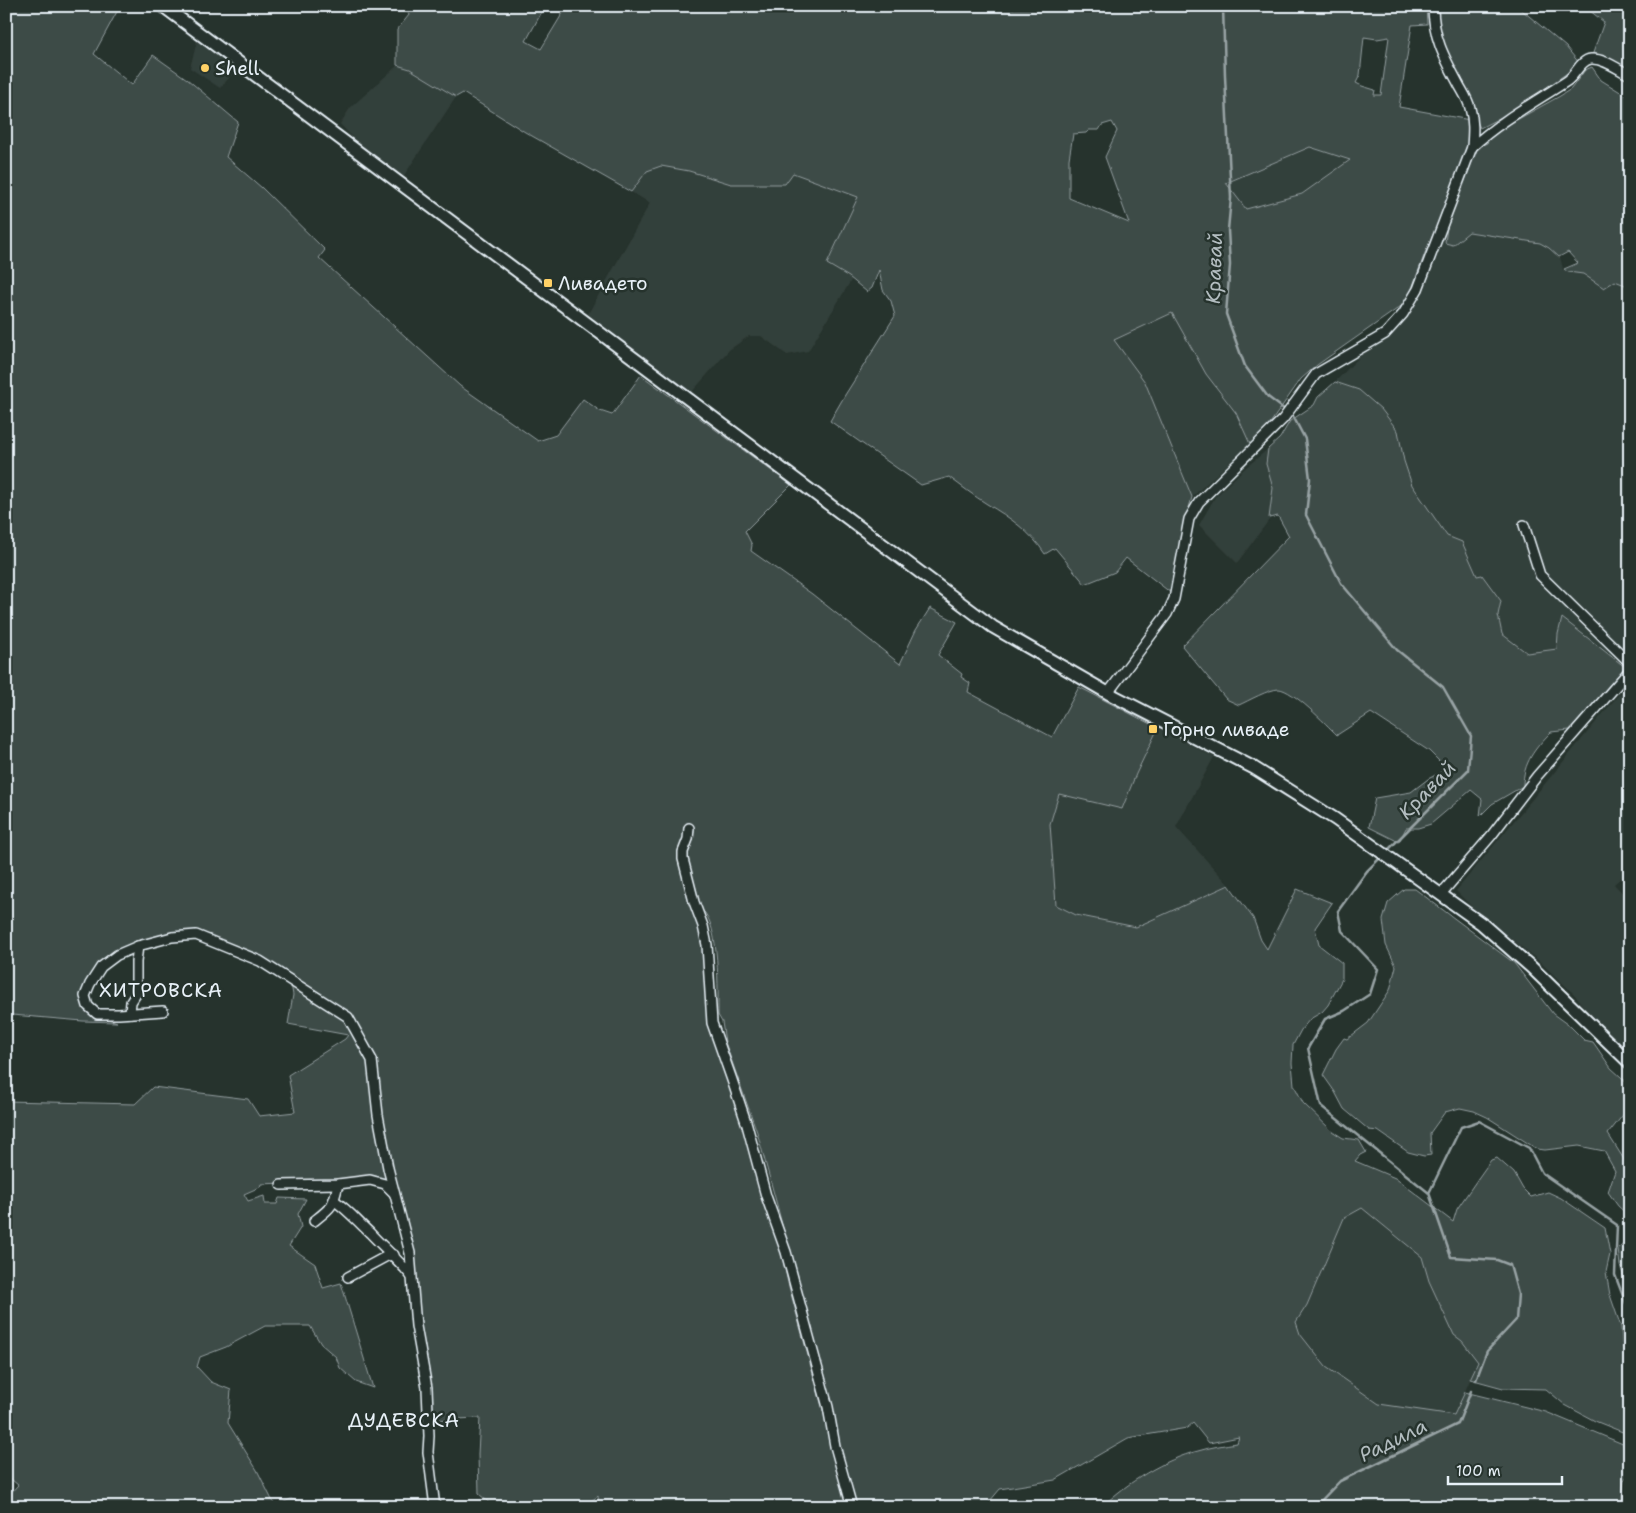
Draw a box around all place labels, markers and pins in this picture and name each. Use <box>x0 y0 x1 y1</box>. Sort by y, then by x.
place label: Shell <box>215 56 259 81</box>
marker: Shell <box>199 62 211 74</box>
place label: Ливадето <box>558 271 648 296</box>
marker: Ливадето <box>542 277 554 289</box>
place label: Горно ливаде <box>1163 717 1289 742</box>
marker: Горно ливаде <box>1147 723 1159 735</box>

